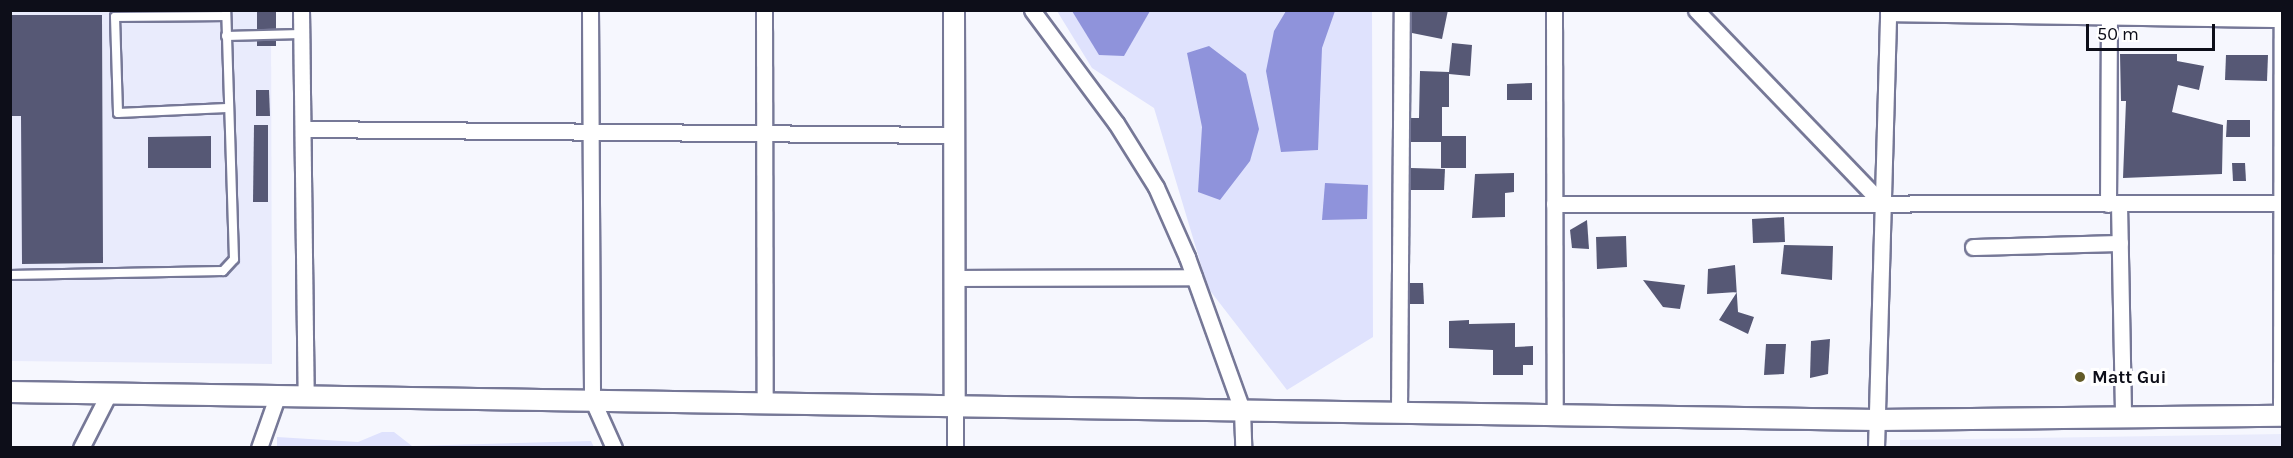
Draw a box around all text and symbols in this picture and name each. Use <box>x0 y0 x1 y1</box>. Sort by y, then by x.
scale bar <box>2089 12 2218 50</box>
text: 50 m <box>2097 23 2139 45</box>
place label: Matt Gui <box>2092 366 2166 388</box>
marker: Matt Gui <box>2073 370 2087 384</box>

